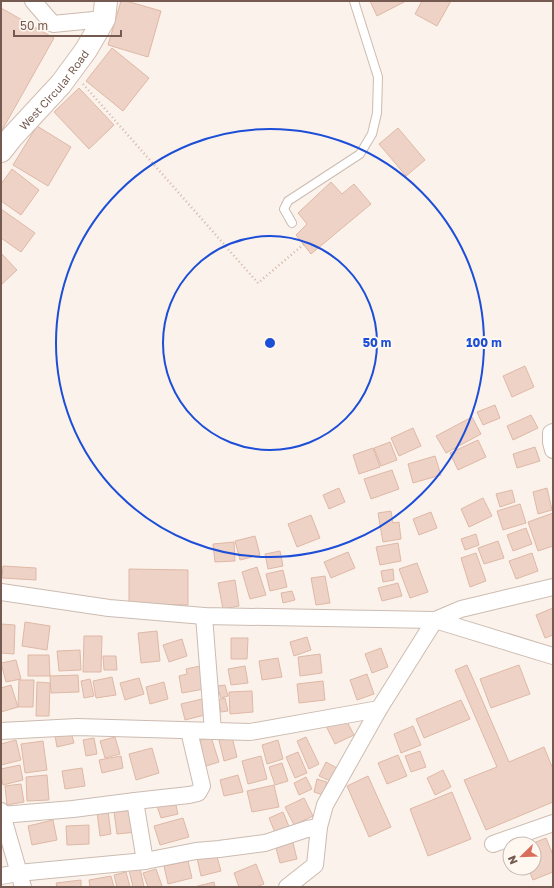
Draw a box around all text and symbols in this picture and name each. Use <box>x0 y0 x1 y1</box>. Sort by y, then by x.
scale bar <box>14 12 121 38</box>
text: 50 m <box>20 18 48 33</box>
street label: West Circular Road <box>16 47 91 132</box>
text: 50 m <box>363 335 391 350</box>
text: 100 m <box>466 335 502 350</box>
centre of rings <box>263 336 277 350</box>
north arrow <box>502 836 542 876</box>
text: N <box>505 854 520 866</box>

